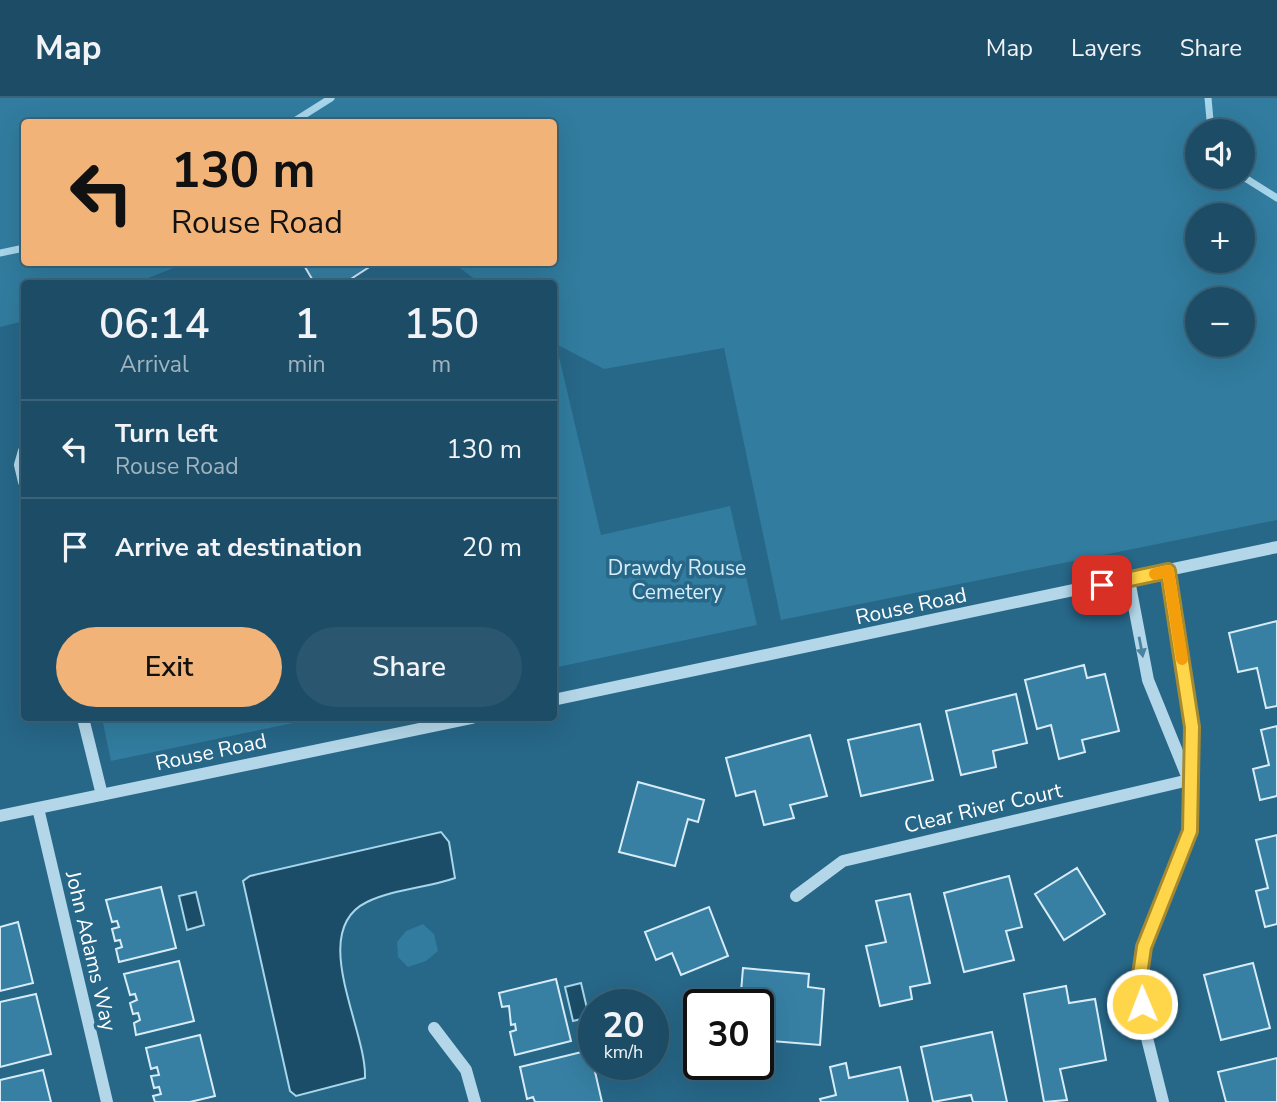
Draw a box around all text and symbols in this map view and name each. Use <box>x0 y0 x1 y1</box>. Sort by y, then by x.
text: Map <box>35 26 102 71</box>
text: Map <box>986 32 1033 64</box>
text: Layers <box>1071 32 1142 64</box>
text: Share <box>1180 32 1242 64</box>
map controls <box>1185 119 1255 357</box>
button: sound <box>1185 119 1255 189</box>
text: 130 m <box>171 137 315 204</box>
icon: left <box>56 147 147 238</box>
text: Rouse Road <box>171 201 343 244</box>
button: + <box>1185 203 1255 273</box>
button: − <box>1185 287 1255 357</box>
text: 06:14 <box>99 296 210 353</box>
text: 1 <box>294 296 319 353</box>
text: 150 <box>403 296 479 353</box>
text: Arrival <box>120 349 189 380</box>
text: min <box>288 349 326 380</box>
text: m <box>431 349 451 380</box>
text: Turn left <box>115 416 218 451</box>
icon: left <box>56 430 94 468</box>
text: 130 m <box>446 432 522 467</box>
text: Rouse Road <box>115 451 239 482</box>
icon: arrive <box>56 528 94 566</box>
text: Arrive at destination <box>115 530 362 565</box>
text: 20 m <box>462 530 522 565</box>
park label: Drawdy Rouse Cemetery <box>608 554 746 606</box>
pin <box>1072 555 1132 615</box>
icon: arrive <box>1083 566 1121 604</box>
street label: Rouse Road <box>853 581 969 631</box>
button: Exit <box>56 627 282 707</box>
button: Share <box>296 627 522 707</box>
one-way arrow <box>1136 636 1147 658</box>
street label: Rouse Road <box>153 727 269 777</box>
street label: Clear River Court <box>901 776 1065 840</box>
street label: John Adams Way <box>59 867 123 1034</box>
position arrow <box>1105 967 1179 1041</box>
speed limit sign: 30 <box>683 989 774 1080</box>
text: 20 <box>602 1002 645 1049</box>
text: km/h <box>604 1040 643 1064</box>

